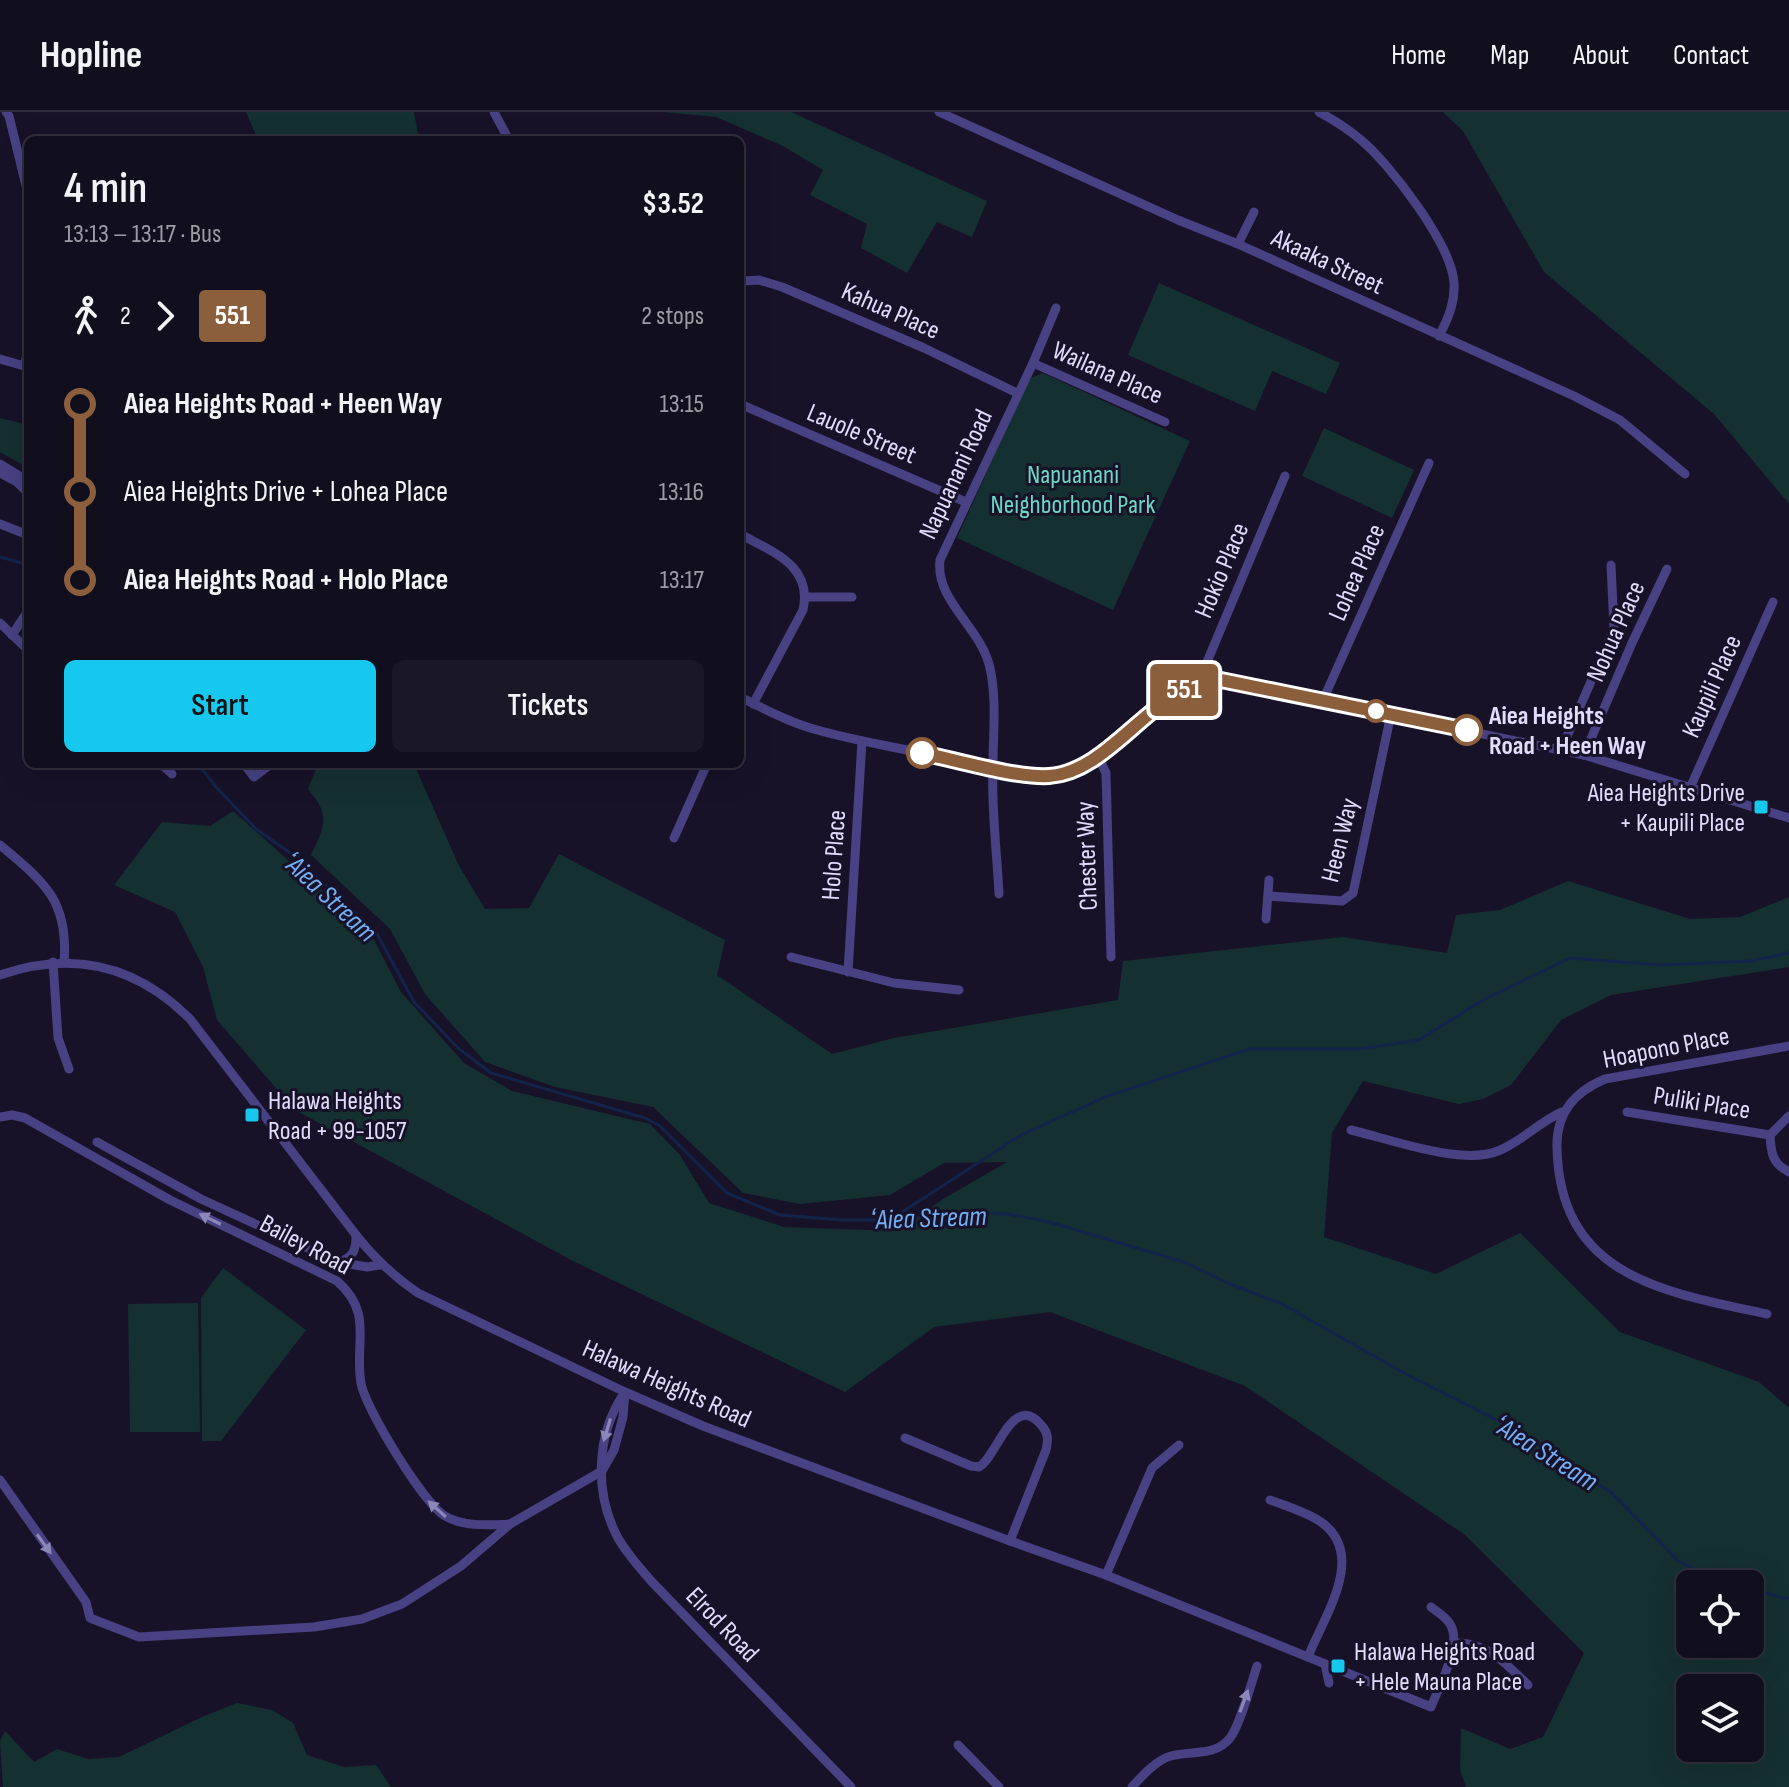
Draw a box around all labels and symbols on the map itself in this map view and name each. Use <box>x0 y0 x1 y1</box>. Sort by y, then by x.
street label: Akaaka Street <box>1265 222 1389 302</box>
street label: Kahua Place <box>836 276 944 347</box>
street label: Wailana Place <box>1047 335 1167 411</box>
street label: Lauole Street <box>802 398 921 471</box>
street label: Napuanani Road <box>913 405 1000 544</box>
park label: Napuanani Neighborhood Park <box>991 460 1155 521</box>
street label: Hokio Place <box>1189 518 1256 623</box>
street label: Lohea Place <box>1322 520 1392 626</box>
street label: Nohua Place <box>1580 577 1652 687</box>
street label: Kaupili Place <box>1676 631 1749 743</box>
line badge: 551 <box>1138 664 1230 716</box>
unlabelled marker <box>1365 700 1387 722</box>
place label: Aiea Heights Road + Heen Way <box>1488 701 1646 762</box>
marker: Aiea Heights Road + Heen Way <box>1452 715 1482 745</box>
unlabelled marker <box>907 738 937 768</box>
place label: Aiea Heights Drive + Kaupili Place <box>1587 778 1745 839</box>
street label: Heen Way <box>1315 795 1366 886</box>
marker: Aiea Heights Drive + Kaupili Place <box>1752 798 1770 816</box>
street label: Chester Way <box>1070 801 1105 911</box>
street label: Holo Place <box>816 809 853 901</box>
water label: ʻAiea Stream <box>275 845 383 949</box>
street label: Hoapono Place <box>1600 1021 1732 1076</box>
street label: Puliki Place <box>1651 1081 1752 1126</box>
place label: Halawa Heights Road + 99-1057 <box>268 1086 407 1147</box>
marker: Halawa Heights Road + 99-1057 <box>243 1106 261 1124</box>
water label: ʻAiea Stream <box>869 1200 988 1237</box>
street label: Bailey Road <box>254 1208 356 1282</box>
one-way arrow <box>198 1212 222 1226</box>
street label: Halawa Heights Road <box>577 1333 755 1435</box>
water label: ʻAiea Stream <box>1487 1408 1604 1499</box>
one-way arrow <box>600 1418 613 1442</box>
one-way arrow <box>428 1500 447 1518</box>
one-way arrow <box>36 1533 51 1554</box>
street label: Elrod Road <box>679 1581 765 1669</box>
place label: Halawa Heights Road + Hele Mauna Place <box>1354 1637 1535 1698</box>
marker: Halawa Heights Road + Hele Mauna Place <box>1329 1657 1347 1675</box>
one-way arrow <box>1239 1689 1251 1713</box>

